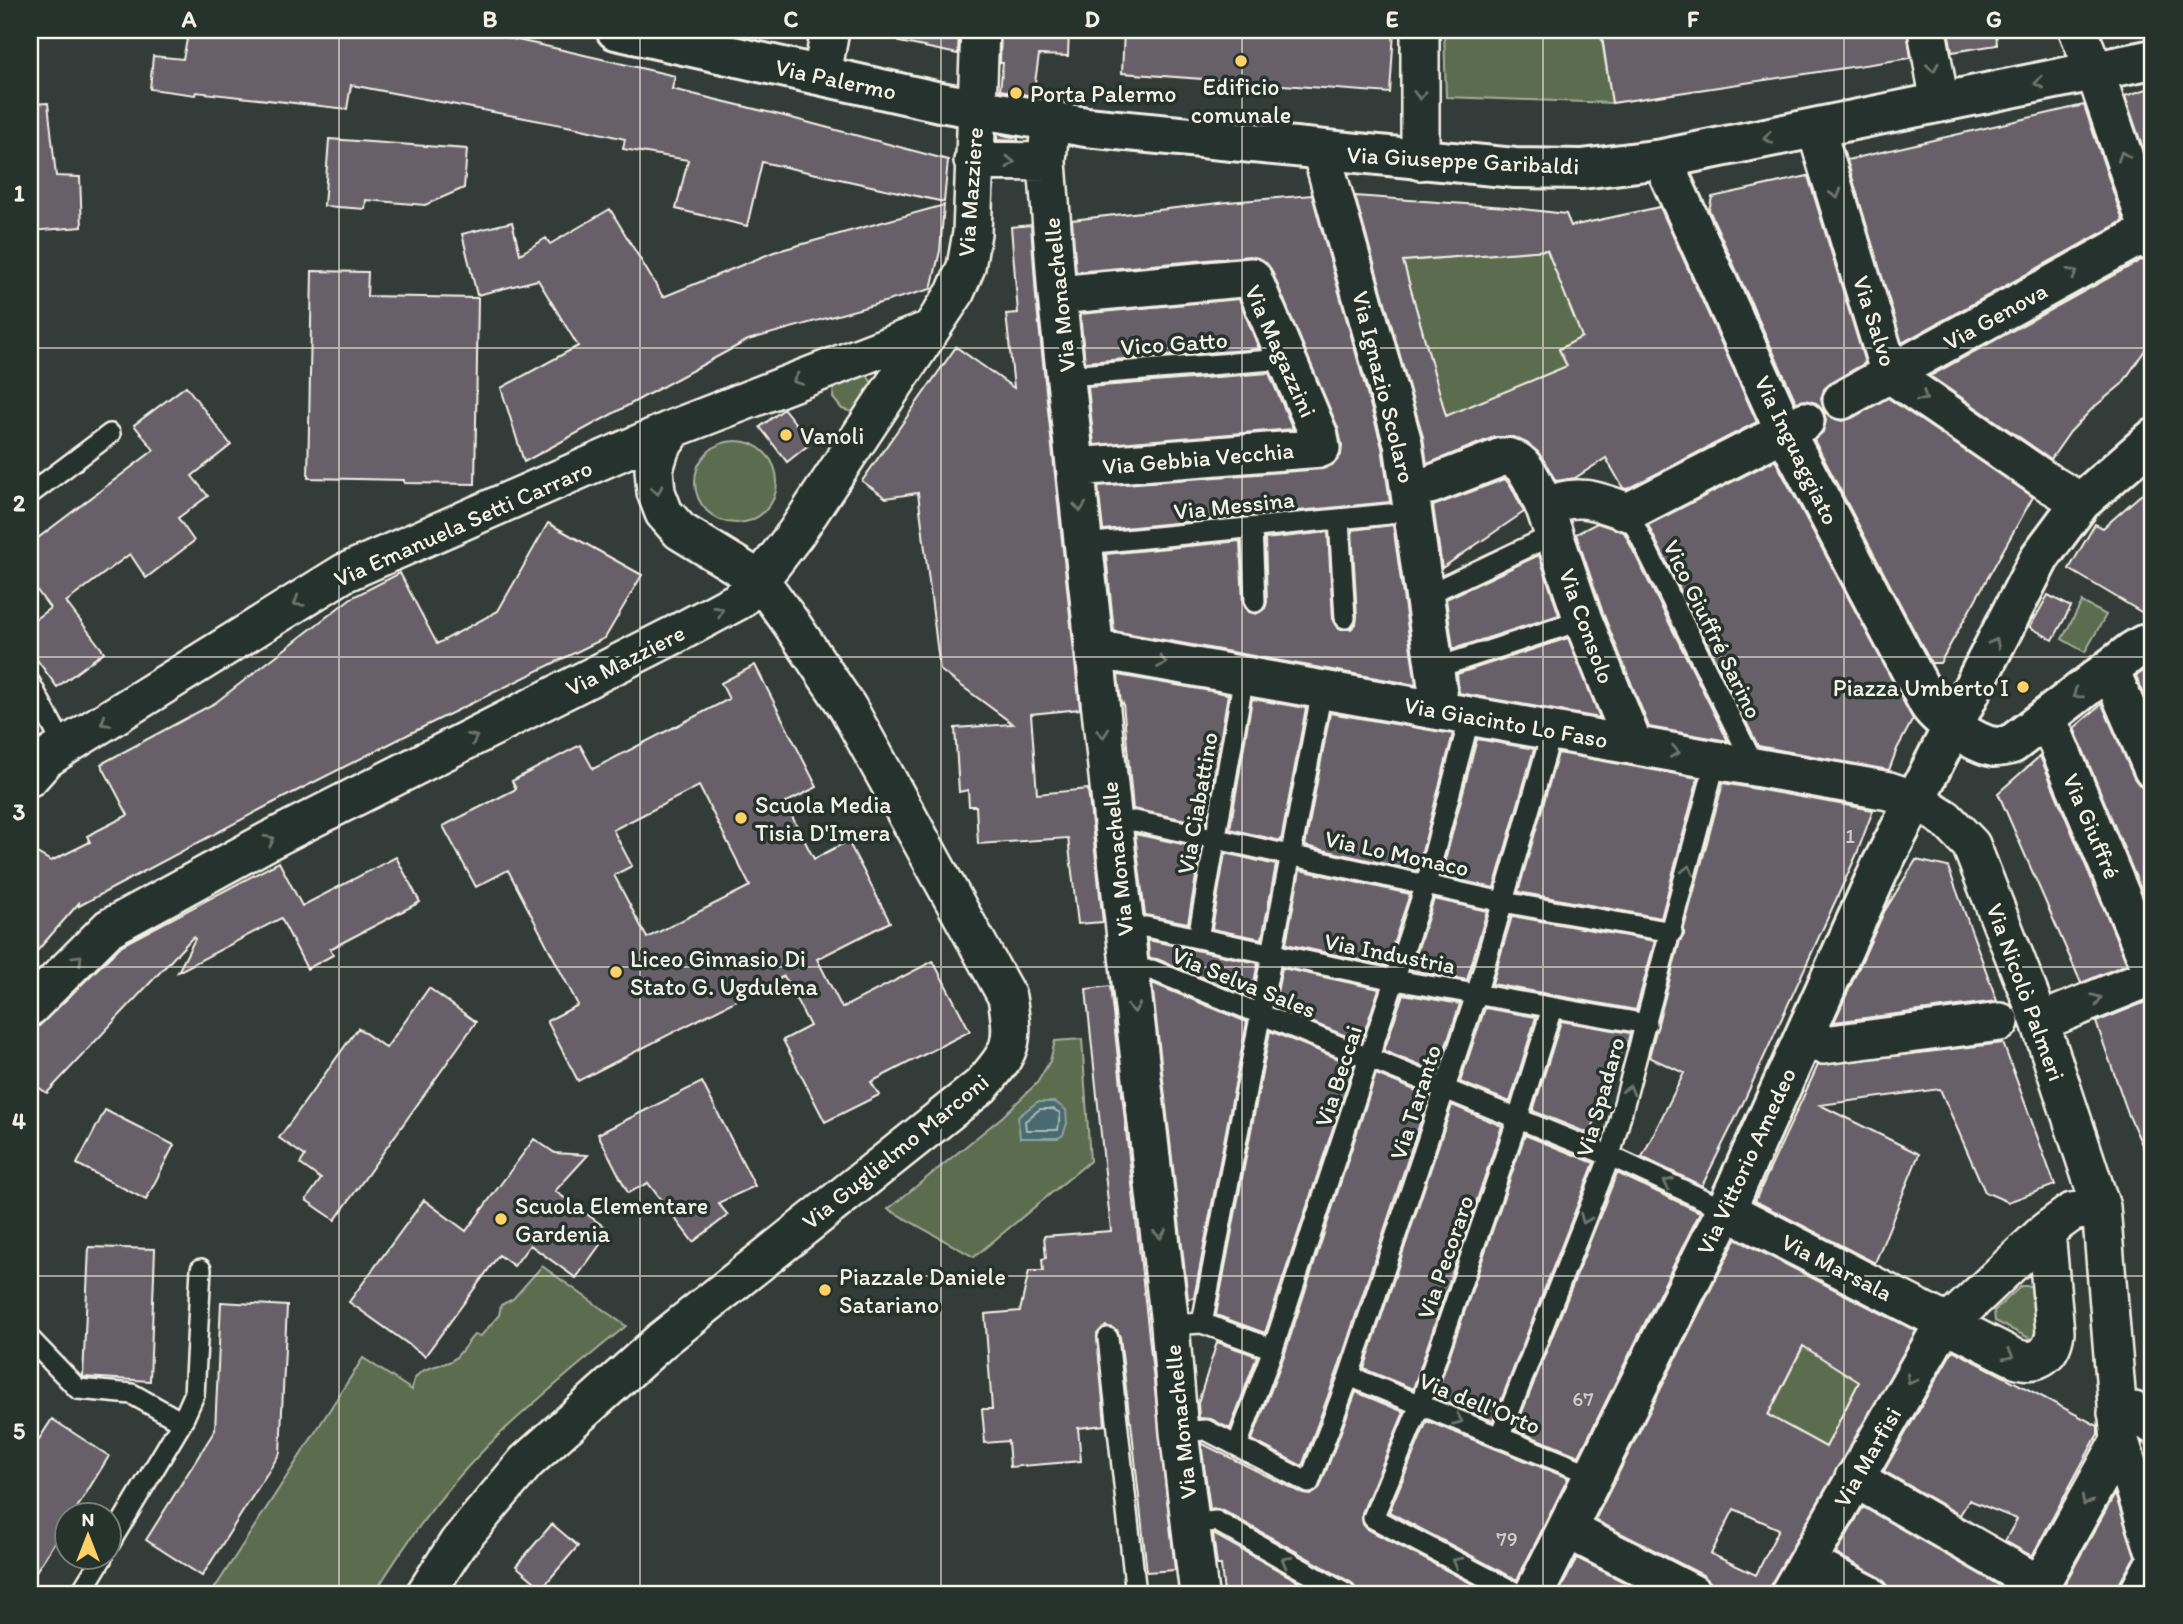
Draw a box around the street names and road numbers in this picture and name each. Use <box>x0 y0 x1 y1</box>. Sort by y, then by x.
street label: Via Palermo <box>773 52 899 106</box>
street label: Via Mazziere <box>951 126 989 258</box>
street label: Via Giuseppe Garibaldi <box>1346 139 1580 181</box>
street label: Via Monachelle <box>1036 216 1082 374</box>
street label: Via Salvo <box>1847 272 1903 370</box>
street label: Via Genova <box>1938 276 2052 356</box>
street label: Via Magazzini <box>1239 280 1323 422</box>
street label: Via Ignazio Scolaro <box>1346 288 1422 486</box>
street label: Vico Gatto <box>1119 325 1229 361</box>
street label: Via Inguaggiato <box>1748 371 1846 529</box>
street label: Via Gebbia Vecchia <box>1101 435 1295 481</box>
street label: Via Emanuela Setti Carraro <box>329 453 597 593</box>
street label: Via Messina <box>1172 484 1296 526</box>
street label: Vico Giuffré Sarino <box>1657 535 1769 723</box>
street label: Via Consolo <box>1553 564 1621 688</box>
street label: Via Mazziere <box>560 618 690 702</box>
street label: Via Giacinto Lo Faso <box>1402 690 1610 754</box>
street label: Via Ciabattino <box>1170 730 1224 876</box>
street label: Via Giuffré <box>2057 769 2127 883</box>
street label: Via Monachelle <box>1094 780 1140 938</box>
street label: Via Lo Monaco <box>1322 824 1472 882</box>
street label: Via Nicolò Palmeri <box>1980 899 2072 1085</box>
street label: Via Industria <box>1322 926 1458 980</box>
street label: Via Selva Sales <box>1168 940 1320 1024</box>
street label: Via Beccai <box>1308 1022 1368 1130</box>
street label: Via Spadaro <box>1569 1034 1631 1160</box>
street label: Via Taranto <box>1383 1041 1447 1163</box>
street label: Via Vittorio Amedeo <box>1690 1063 1802 1259</box>
street label: Via Guglielmo Marconi <box>796 1067 994 1235</box>
street label: Via Pecoraro <box>1410 1191 1480 1323</box>
street label: Via Marsala <box>1777 1227 1897 1307</box>
street label: Via Monachelle <box>1157 1343 1203 1501</box>
street label: Via dell'Orto <box>1415 1365 1545 1441</box>
street label: Via Marfisi <box>1827 1402 1907 1512</box>

